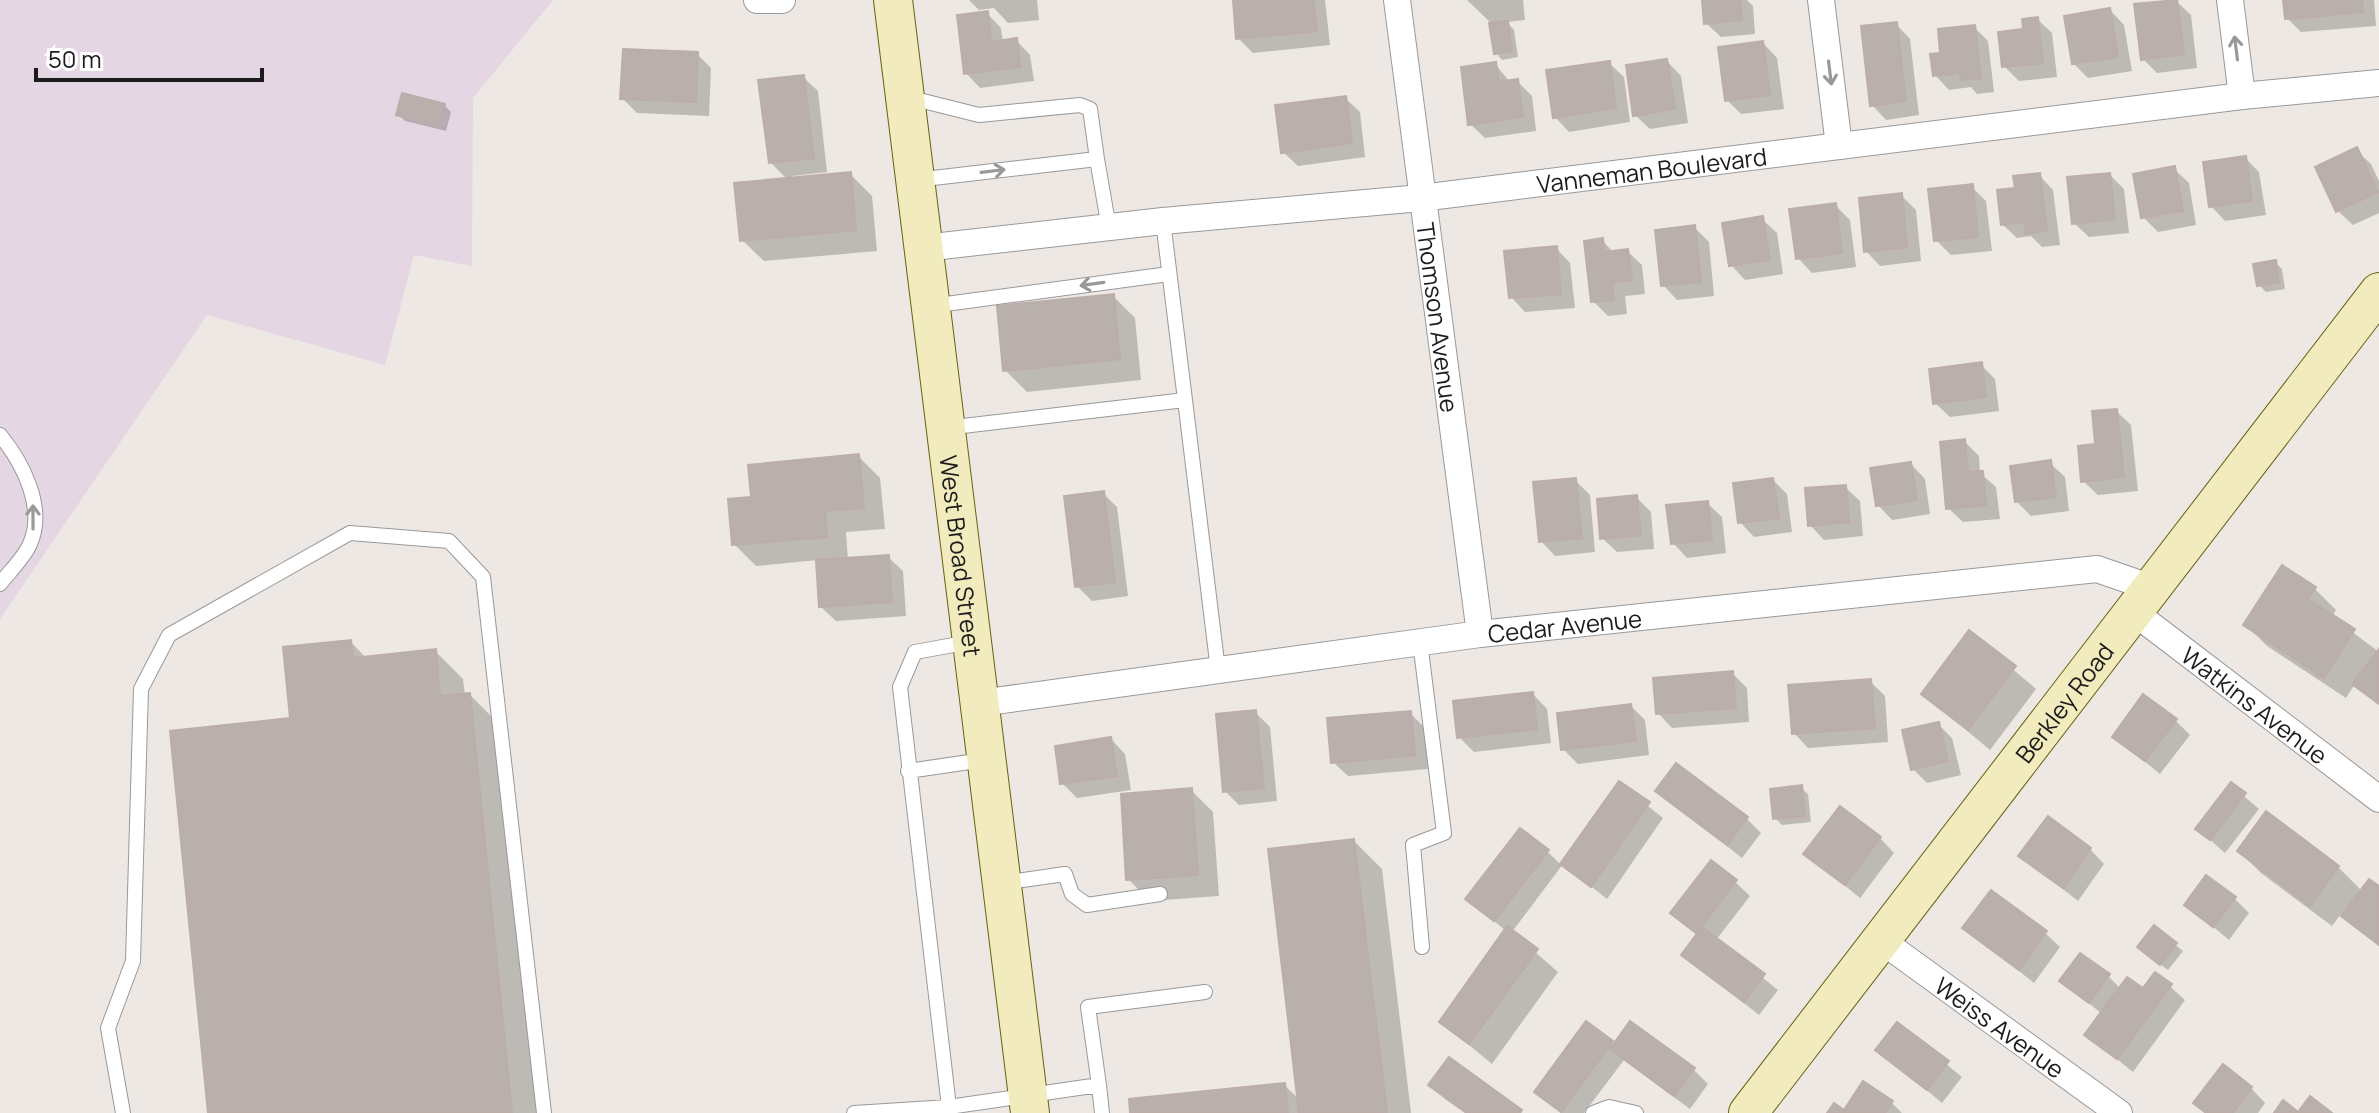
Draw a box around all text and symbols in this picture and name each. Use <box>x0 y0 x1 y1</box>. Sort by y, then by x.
scale bar <box>36 32 262 82</box>
one-way arrow <box>2228 36 2243 61</box>
text: 50 m <box>48 42 102 75</box>
one-way arrow <box>1823 59 1838 86</box>
street label: Vanneman Boulevard <box>1535 139 1769 200</box>
one-way arrow <box>979 164 1006 179</box>
street label: Thomson Avenue <box>1410 220 1467 414</box>
one-way arrow <box>1079 277 1105 292</box>
street label: West Broad Street <box>933 453 990 658</box>
one-way arrow <box>25 505 41 531</box>
street label: Cedar Avenue <box>1486 601 1643 650</box>
street label: Berkley Road <box>2007 635 2120 769</box>
street label: Watkins Avenue <box>2175 638 2335 771</box>
street label: Weiss Avenue <box>1929 968 2072 1085</box>

